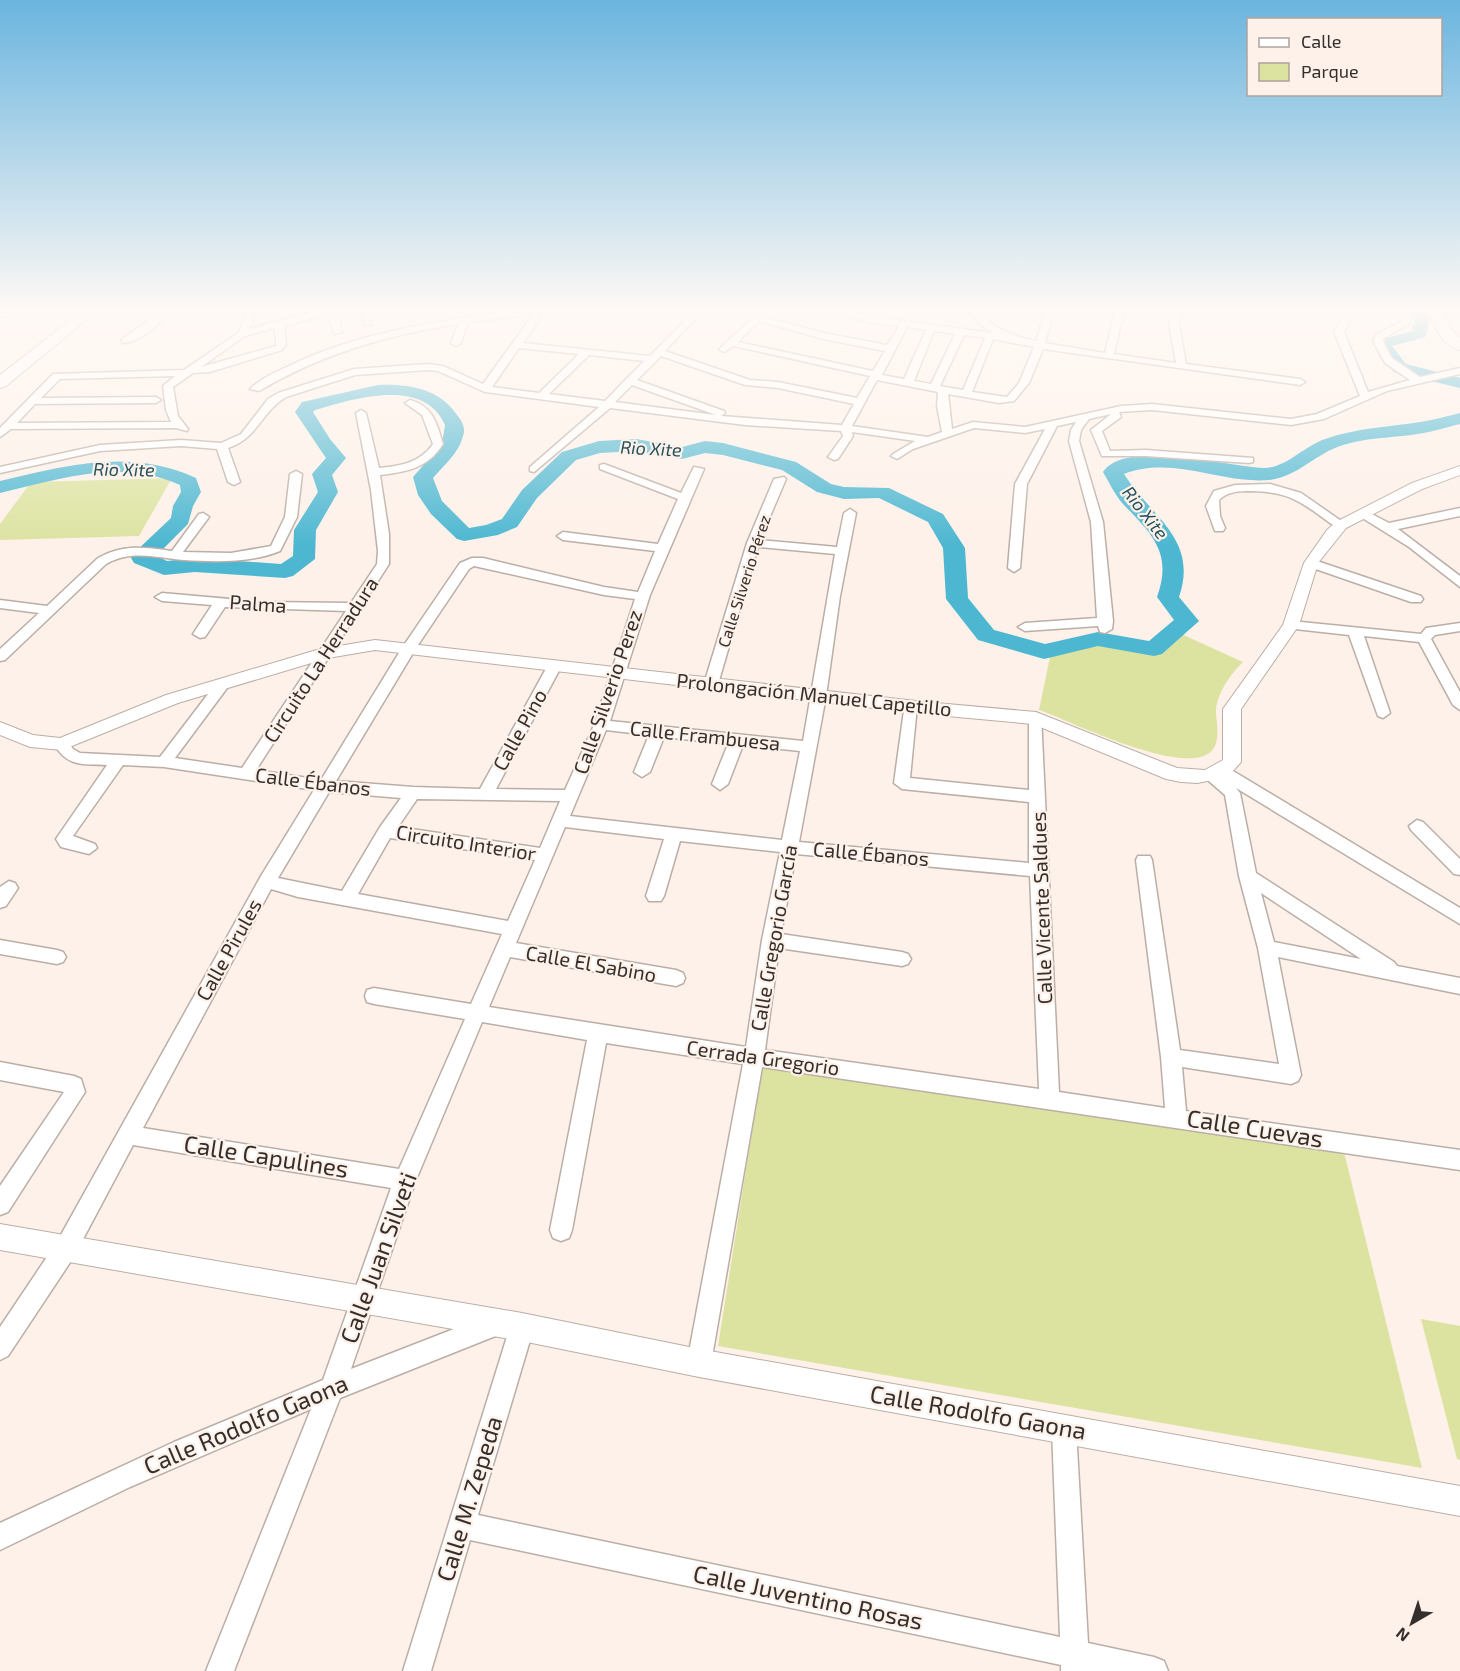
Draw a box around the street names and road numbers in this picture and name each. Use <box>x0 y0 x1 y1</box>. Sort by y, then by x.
street label: Calle Silverio Pérez <box>713 512 774 649</box>
street label: Circuito La Herradura <box>258 572 383 747</box>
street label: Palma <box>229 589 287 617</box>
street label: Calle Silverio Perez <box>568 606 646 777</box>
street label: Prolongación Manuel Capetillo <box>675 668 953 720</box>
street label: Calle Pino <box>487 685 551 774</box>
street label: Calle Frambuesa <box>629 715 781 755</box>
street label: Calle Ébanos <box>254 762 372 800</box>
street label: Calle Vicente Saldues <box>1026 811 1056 1005</box>
street label: Circuito Interior <box>395 819 538 865</box>
street label: Calle Ébanos <box>812 836 930 870</box>
street label: Calle Gregorio García <box>745 843 801 1033</box>
street label: Calle Pirules <box>190 895 266 1005</box>
street label: Calle El Sabino <box>524 940 658 986</box>
street label: Cerrada Gregorio <box>685 1034 841 1080</box>
street label: Calle Cuevas <box>1185 1102 1325 1153</box>
street label: Calle Capulines <box>182 1128 350 1183</box>
street label: Calle Juan Silveti <box>333 1168 422 1347</box>
street label: Calle Rodolfo Gaona <box>139 1367 352 1480</box>
street label: Calle Rodolfo Gaona <box>868 1378 1089 1445</box>
street label: Calle M. Zepeda <box>430 1412 507 1585</box>
street label: Calle Juventino Rosas <box>691 1558 926 1635</box>

